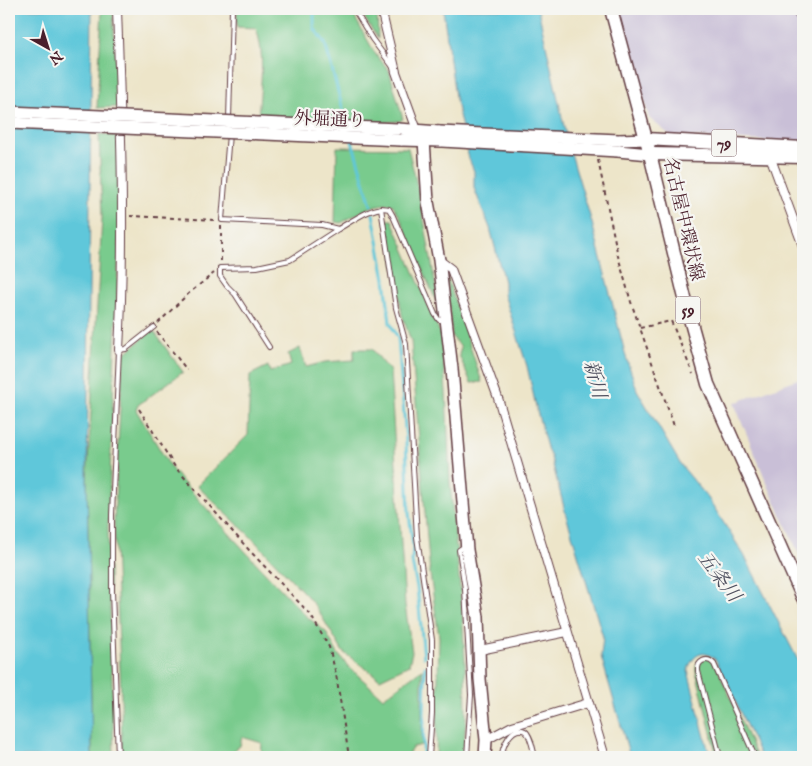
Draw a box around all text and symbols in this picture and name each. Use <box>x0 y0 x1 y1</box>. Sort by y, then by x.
north arrow <box>22 22 72 72</box>
text: N <box>45 46 67 68</box>
street label: 外堀通り <box>294 108 366 133</box>
road number: 79 <box>712 130 736 156</box>
street label: 名古屋中環状線 <box>657 155 708 283</box>
road number: 59 <box>676 296 700 324</box>
water label: 新川 <box>578 358 611 403</box>
water label: 五条川 <box>692 547 746 609</box>

